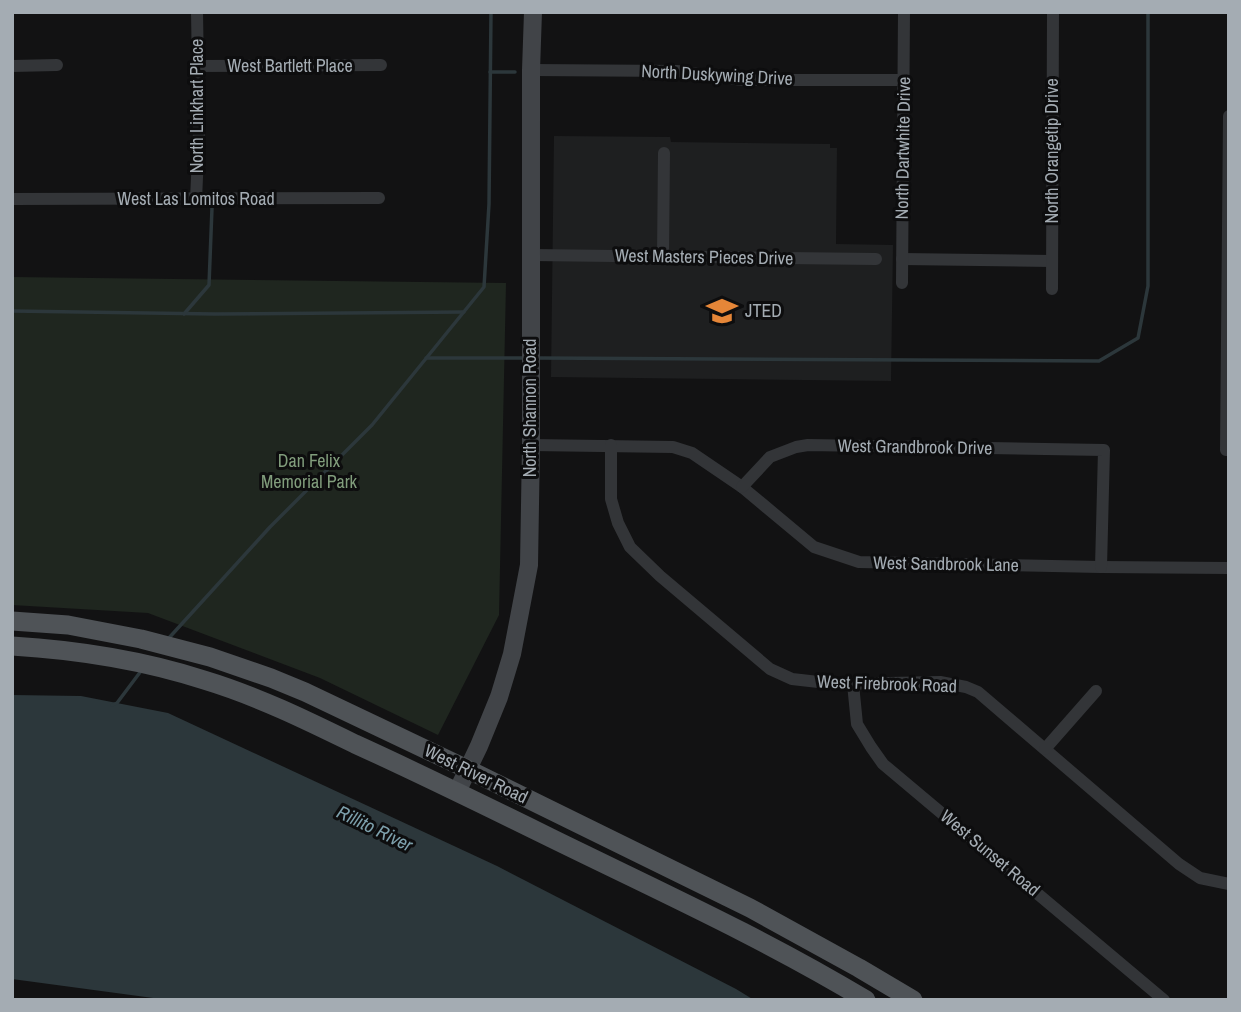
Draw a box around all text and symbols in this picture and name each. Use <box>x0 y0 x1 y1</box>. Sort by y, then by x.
street label: North Linkhart Place <box>184 39 209 173</box>
street label: West Bartlett Place <box>227 53 353 78</box>
street label: North Duskywing Drive <box>641 58 793 91</box>
street label: North Dartwhite Drive <box>889 76 916 220</box>
street label: North Orangetip Drive <box>1039 78 1064 224</box>
street label: West Las Lomitos Road <box>117 186 275 211</box>
street label: West Masters Pieces Drive <box>615 242 793 271</box>
school or university icon: JTED <box>705 294 739 328</box>
place label: JTED <box>745 298 782 323</box>
street label: North Shannon Road <box>517 339 542 477</box>
street label: West Grandbrook Drive <box>837 433 993 460</box>
park label: Dan Felix Memorial Park <box>261 448 358 494</box>
street label: West Sandbrook Lane <box>873 550 1019 577</box>
street label: West Firebrook Road <box>817 669 957 698</box>
street label: West River Road <box>420 738 532 809</box>
water label: Rillito River <box>333 798 418 858</box>
street label: West Sunset Road <box>935 804 1045 902</box>

